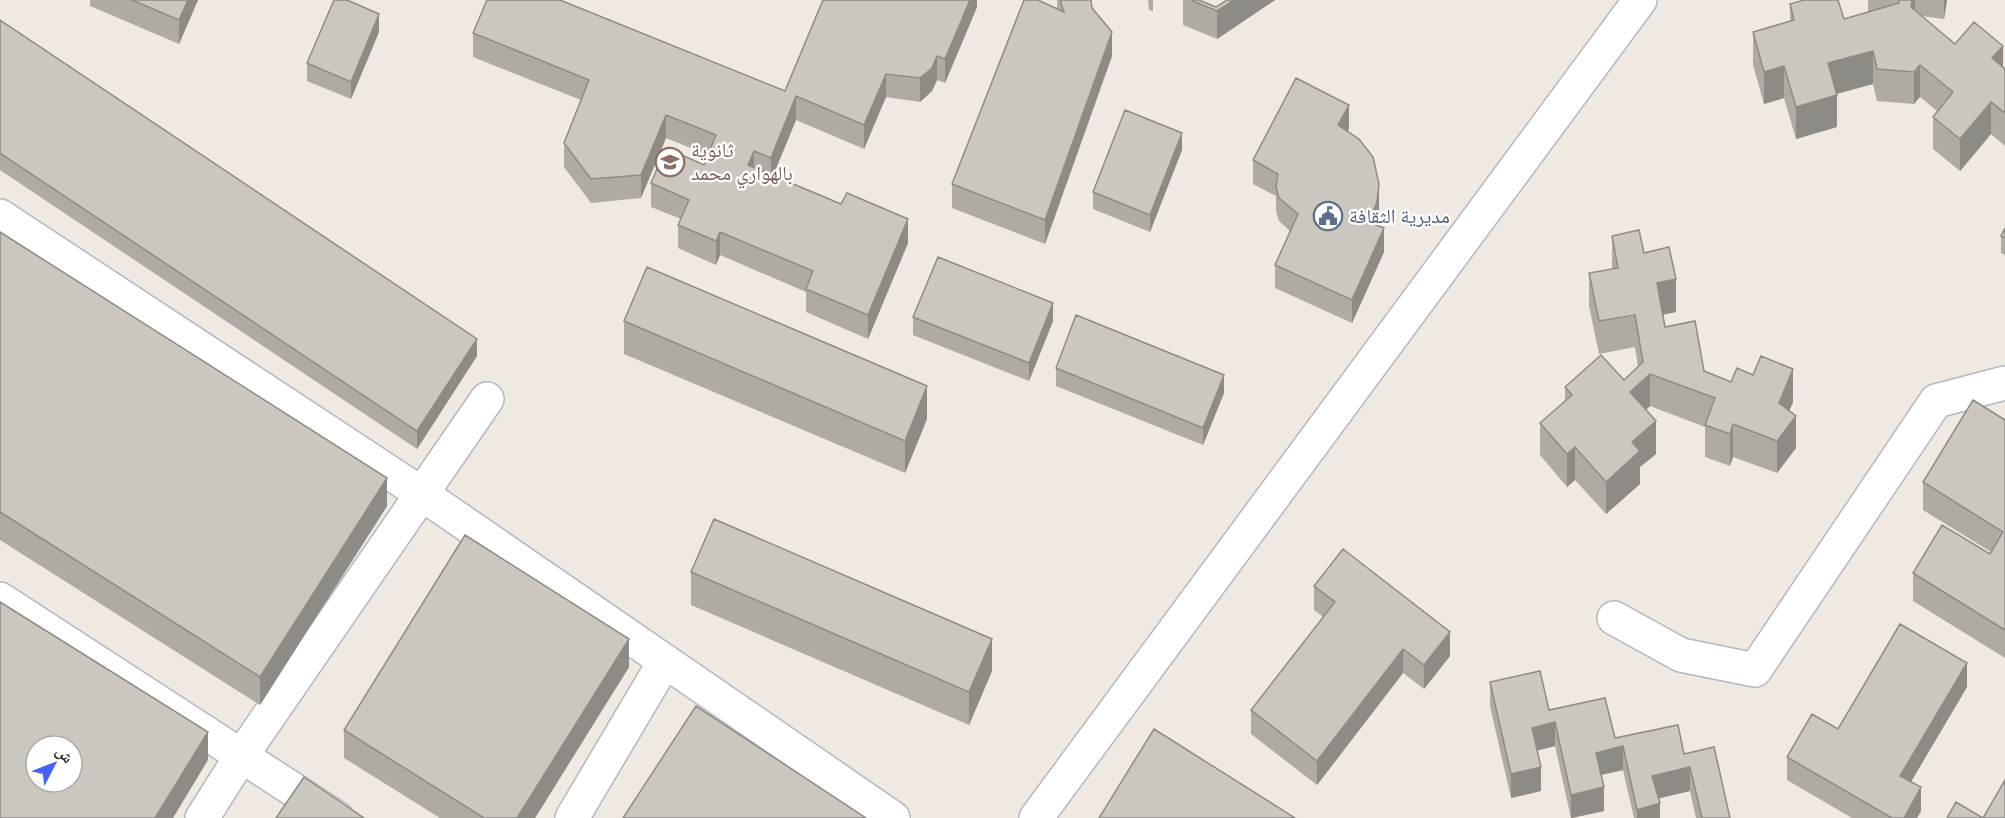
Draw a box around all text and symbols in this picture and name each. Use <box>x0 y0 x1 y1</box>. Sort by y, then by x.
place label: ثانوية بالهواري محمد <box>691 138 793 189</box>
school or university icon: ثانوية بالهواري محمد <box>654 146 686 178</box>
public building icon: مديرية الثقافة <box>1312 200 1344 232</box>
place label: مديرية الثقافة <box>1349 204 1450 228</box>
north arrow <box>24 734 84 794</box>
text: ش <box>52 742 78 767</box>

